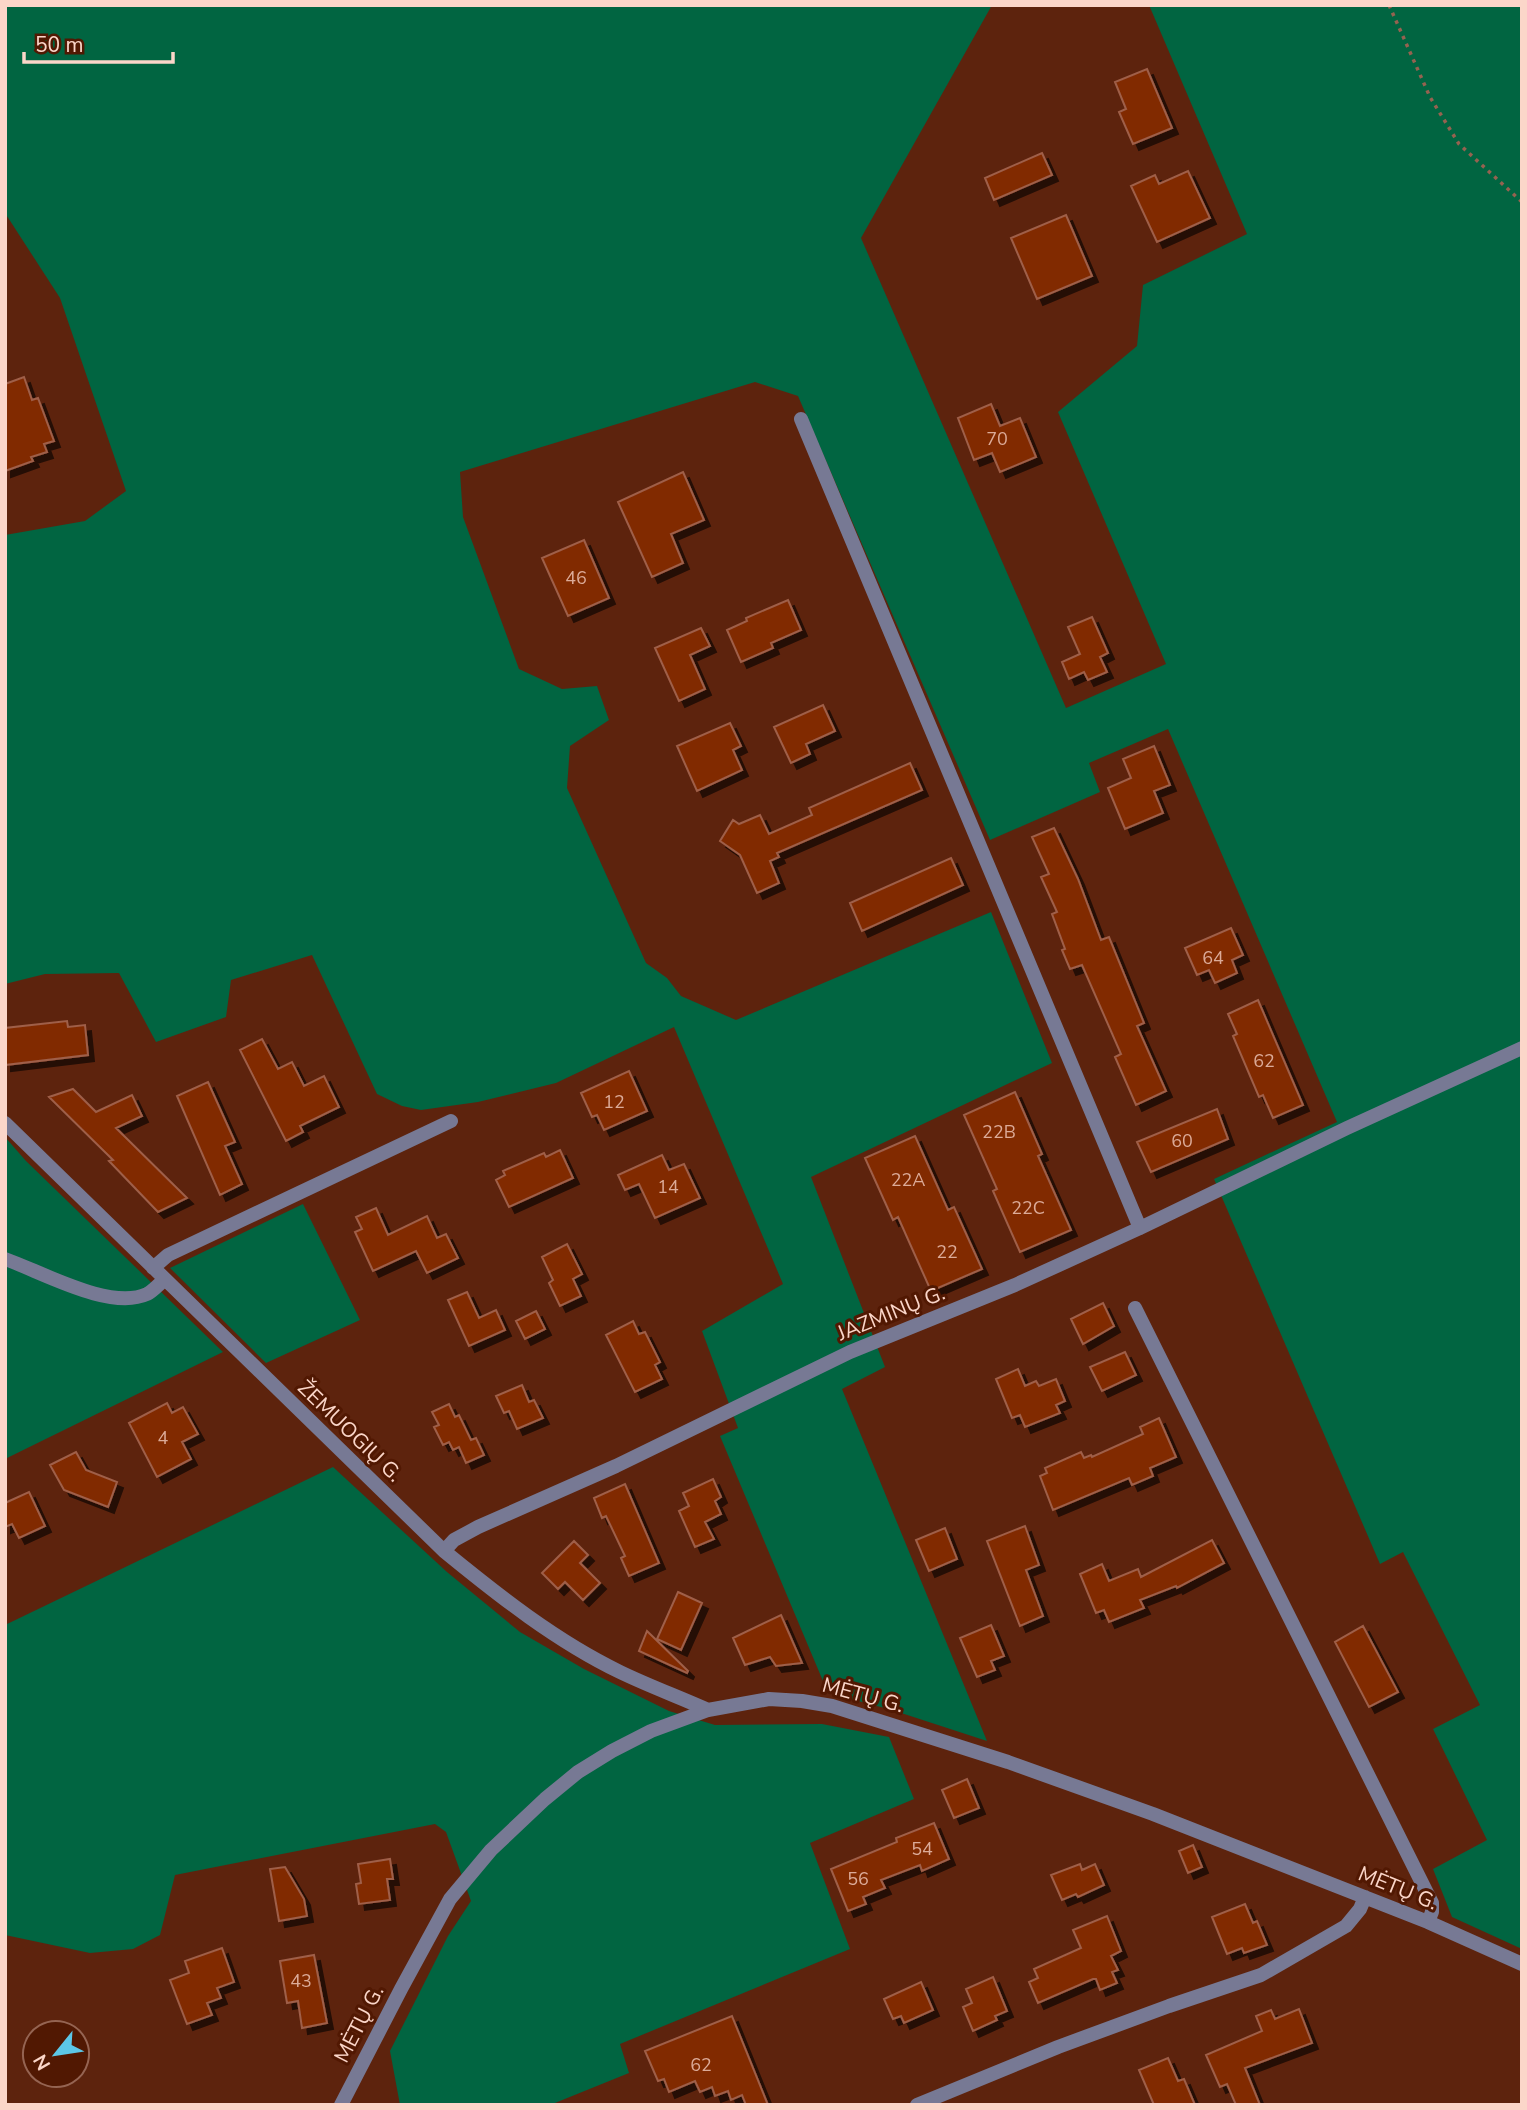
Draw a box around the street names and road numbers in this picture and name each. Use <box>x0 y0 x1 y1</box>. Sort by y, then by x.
street label: JAZMINŲ G. <box>832 1279 949 1348</box>
street label: ŽEMUOGIŲ G. <box>292 1374 408 1488</box>
street label: MĖTŲ G. <box>819 1671 907 1719</box>
street label: MĖTŲ G. <box>1354 1859 1442 1917</box>
street label: MĖTŲ G. <box>328 1981 390 2067</box>

